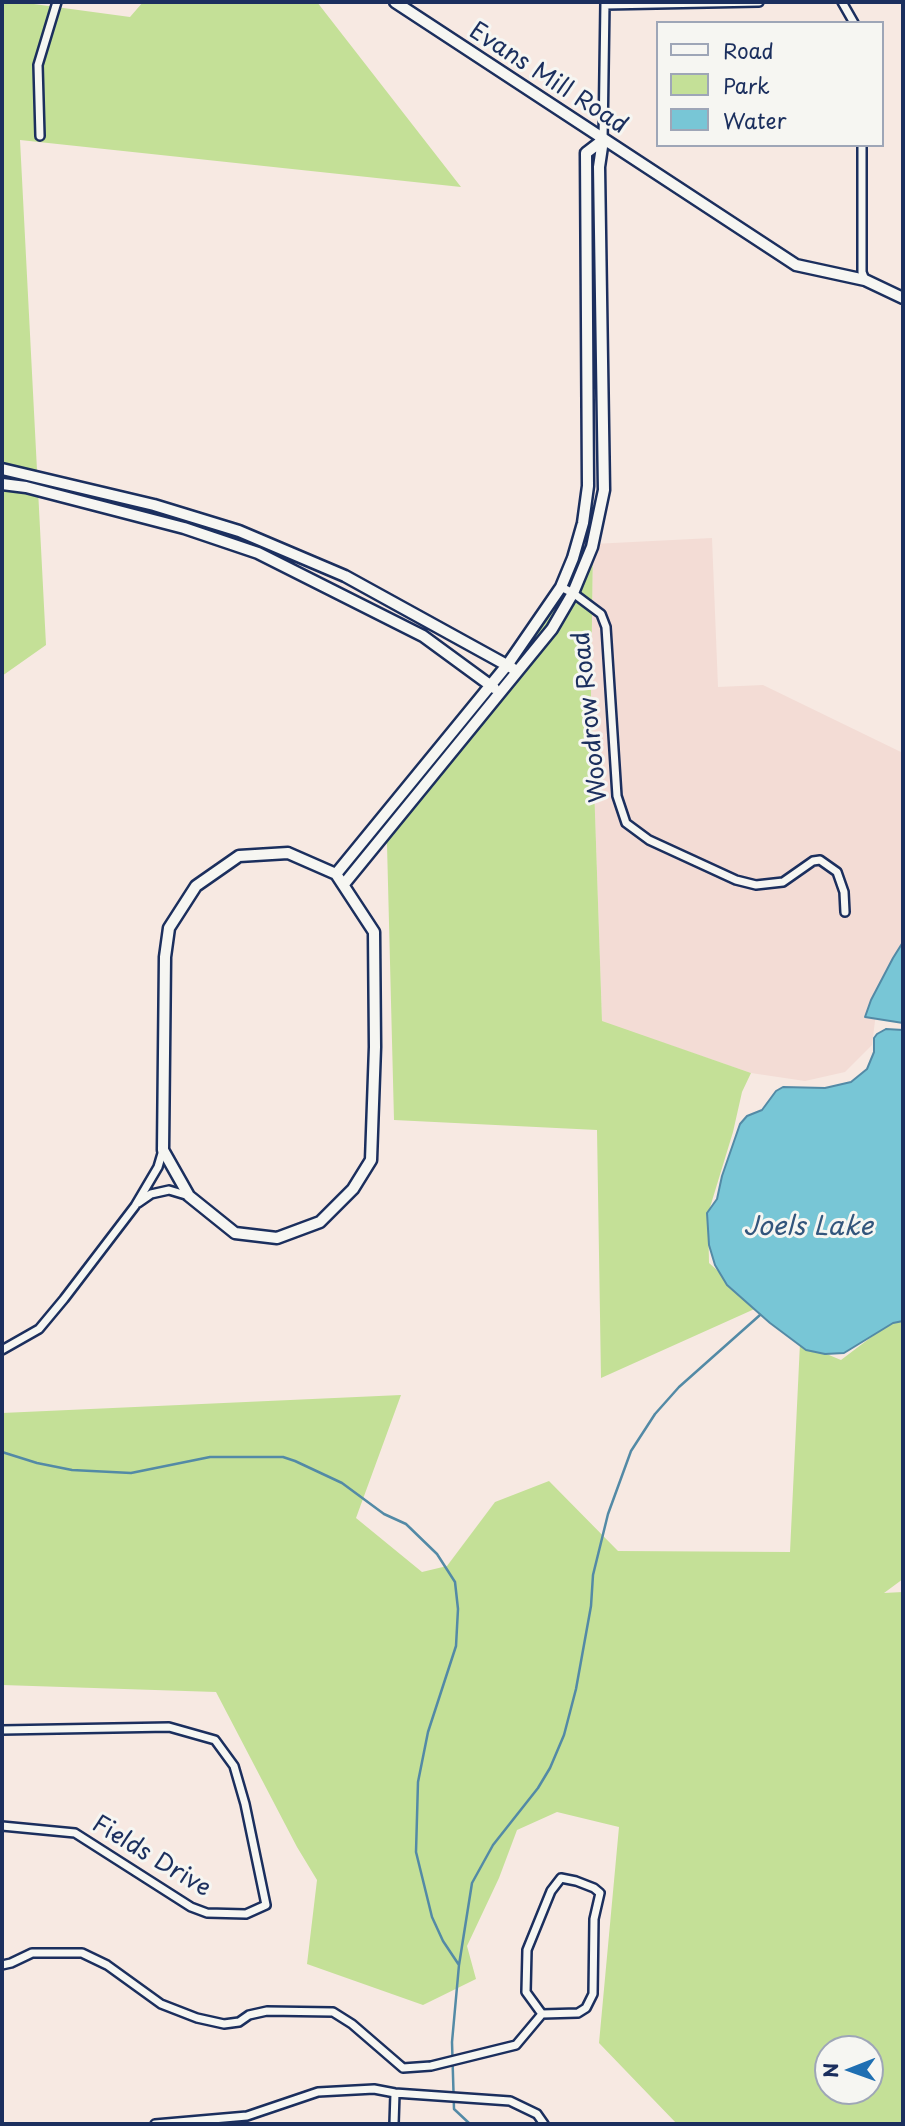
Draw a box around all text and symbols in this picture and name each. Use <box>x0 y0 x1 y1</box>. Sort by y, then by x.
street label: Evans Mill Road <box>463 17 633 141</box>
legend <box>656 21 884 147</box>
text: Road <box>723 34 774 66</box>
text: Park <box>723 69 770 101</box>
text: Water <box>723 104 786 136</box>
street label: Woodrow Road <box>568 630 614 804</box>
water label: Joels Lake <box>743 1212 873 1244</box>
street label: Fields Drive <box>86 1810 216 1904</box>
north arrow <box>814 2035 884 2105</box>
text: N <box>816 2063 844 2078</box>

